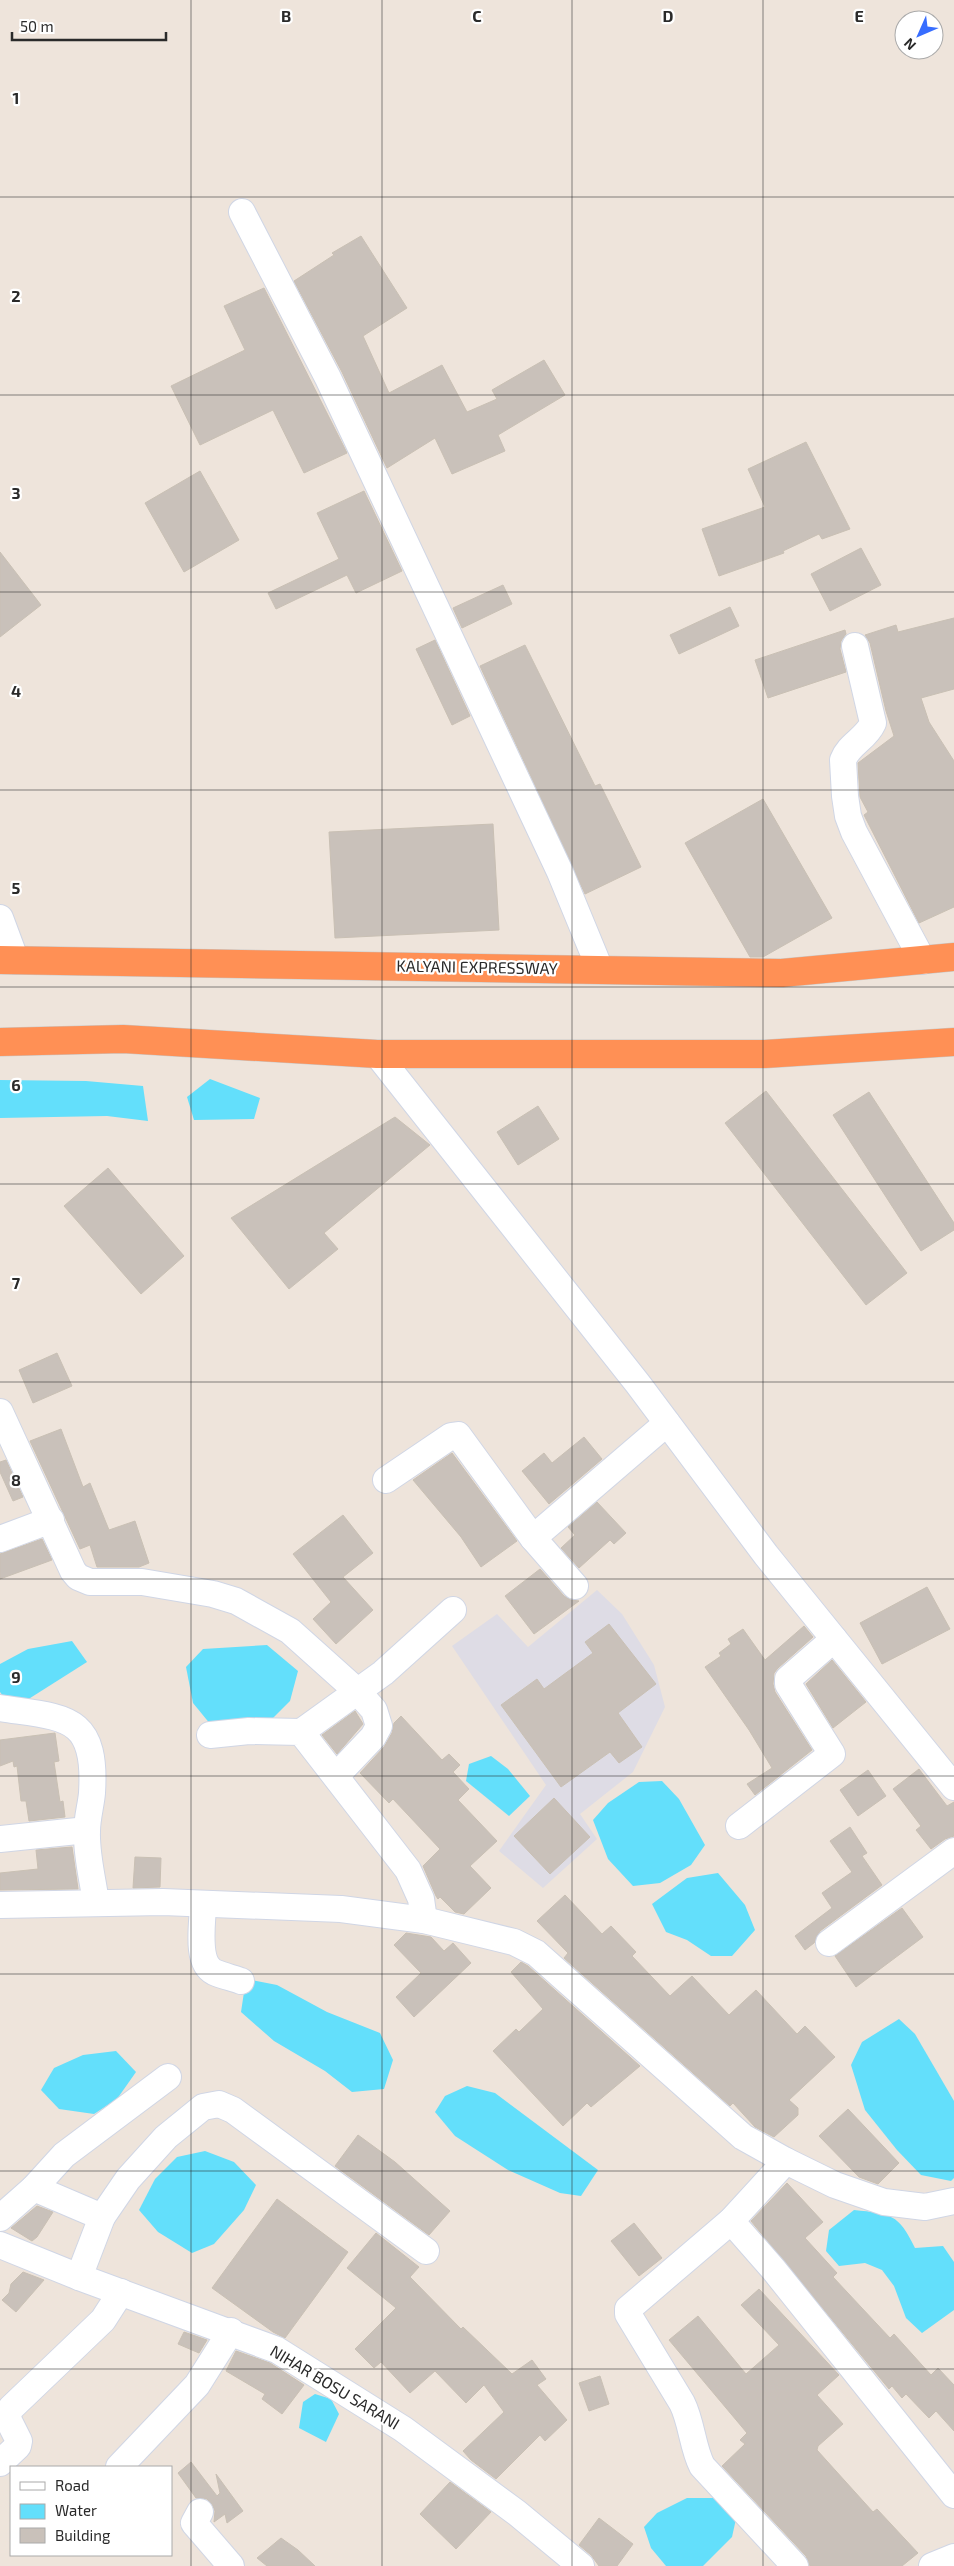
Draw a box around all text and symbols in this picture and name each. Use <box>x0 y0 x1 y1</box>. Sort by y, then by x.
text: B <box>281 6 291 25</box>
text: C <box>472 6 482 25</box>
text: D <box>663 6 674 25</box>
text: E <box>854 6 864 25</box>
scale bar <box>12 10 166 42</box>
north arrow <box>894 10 944 60</box>
text: 50 m <box>20 17 54 35</box>
text: N <box>900 35 919 54</box>
text: 1 <box>13 88 19 107</box>
text: 2 <box>11 286 21 305</box>
text: 3 <box>11 483 21 502</box>
text: 4 <box>11 681 21 700</box>
text: 5 <box>12 878 21 897</box>
street label: KALYANI EXPRESSWAY <box>396 956 558 977</box>
text: 6 <box>11 1075 21 1094</box>
text: 7 <box>12 1273 21 1292</box>
text: 8 <box>11 1470 21 1489</box>
text: 9 <box>11 1667 21 1686</box>
street label: NIHAR BOSU SARANI <box>267 2340 403 2433</box>
legend <box>10 2466 172 2556</box>
text: Road <box>55 2476 90 2494</box>
text: Water <box>55 2501 97 2519</box>
text: Building <box>55 2526 111 2544</box>

